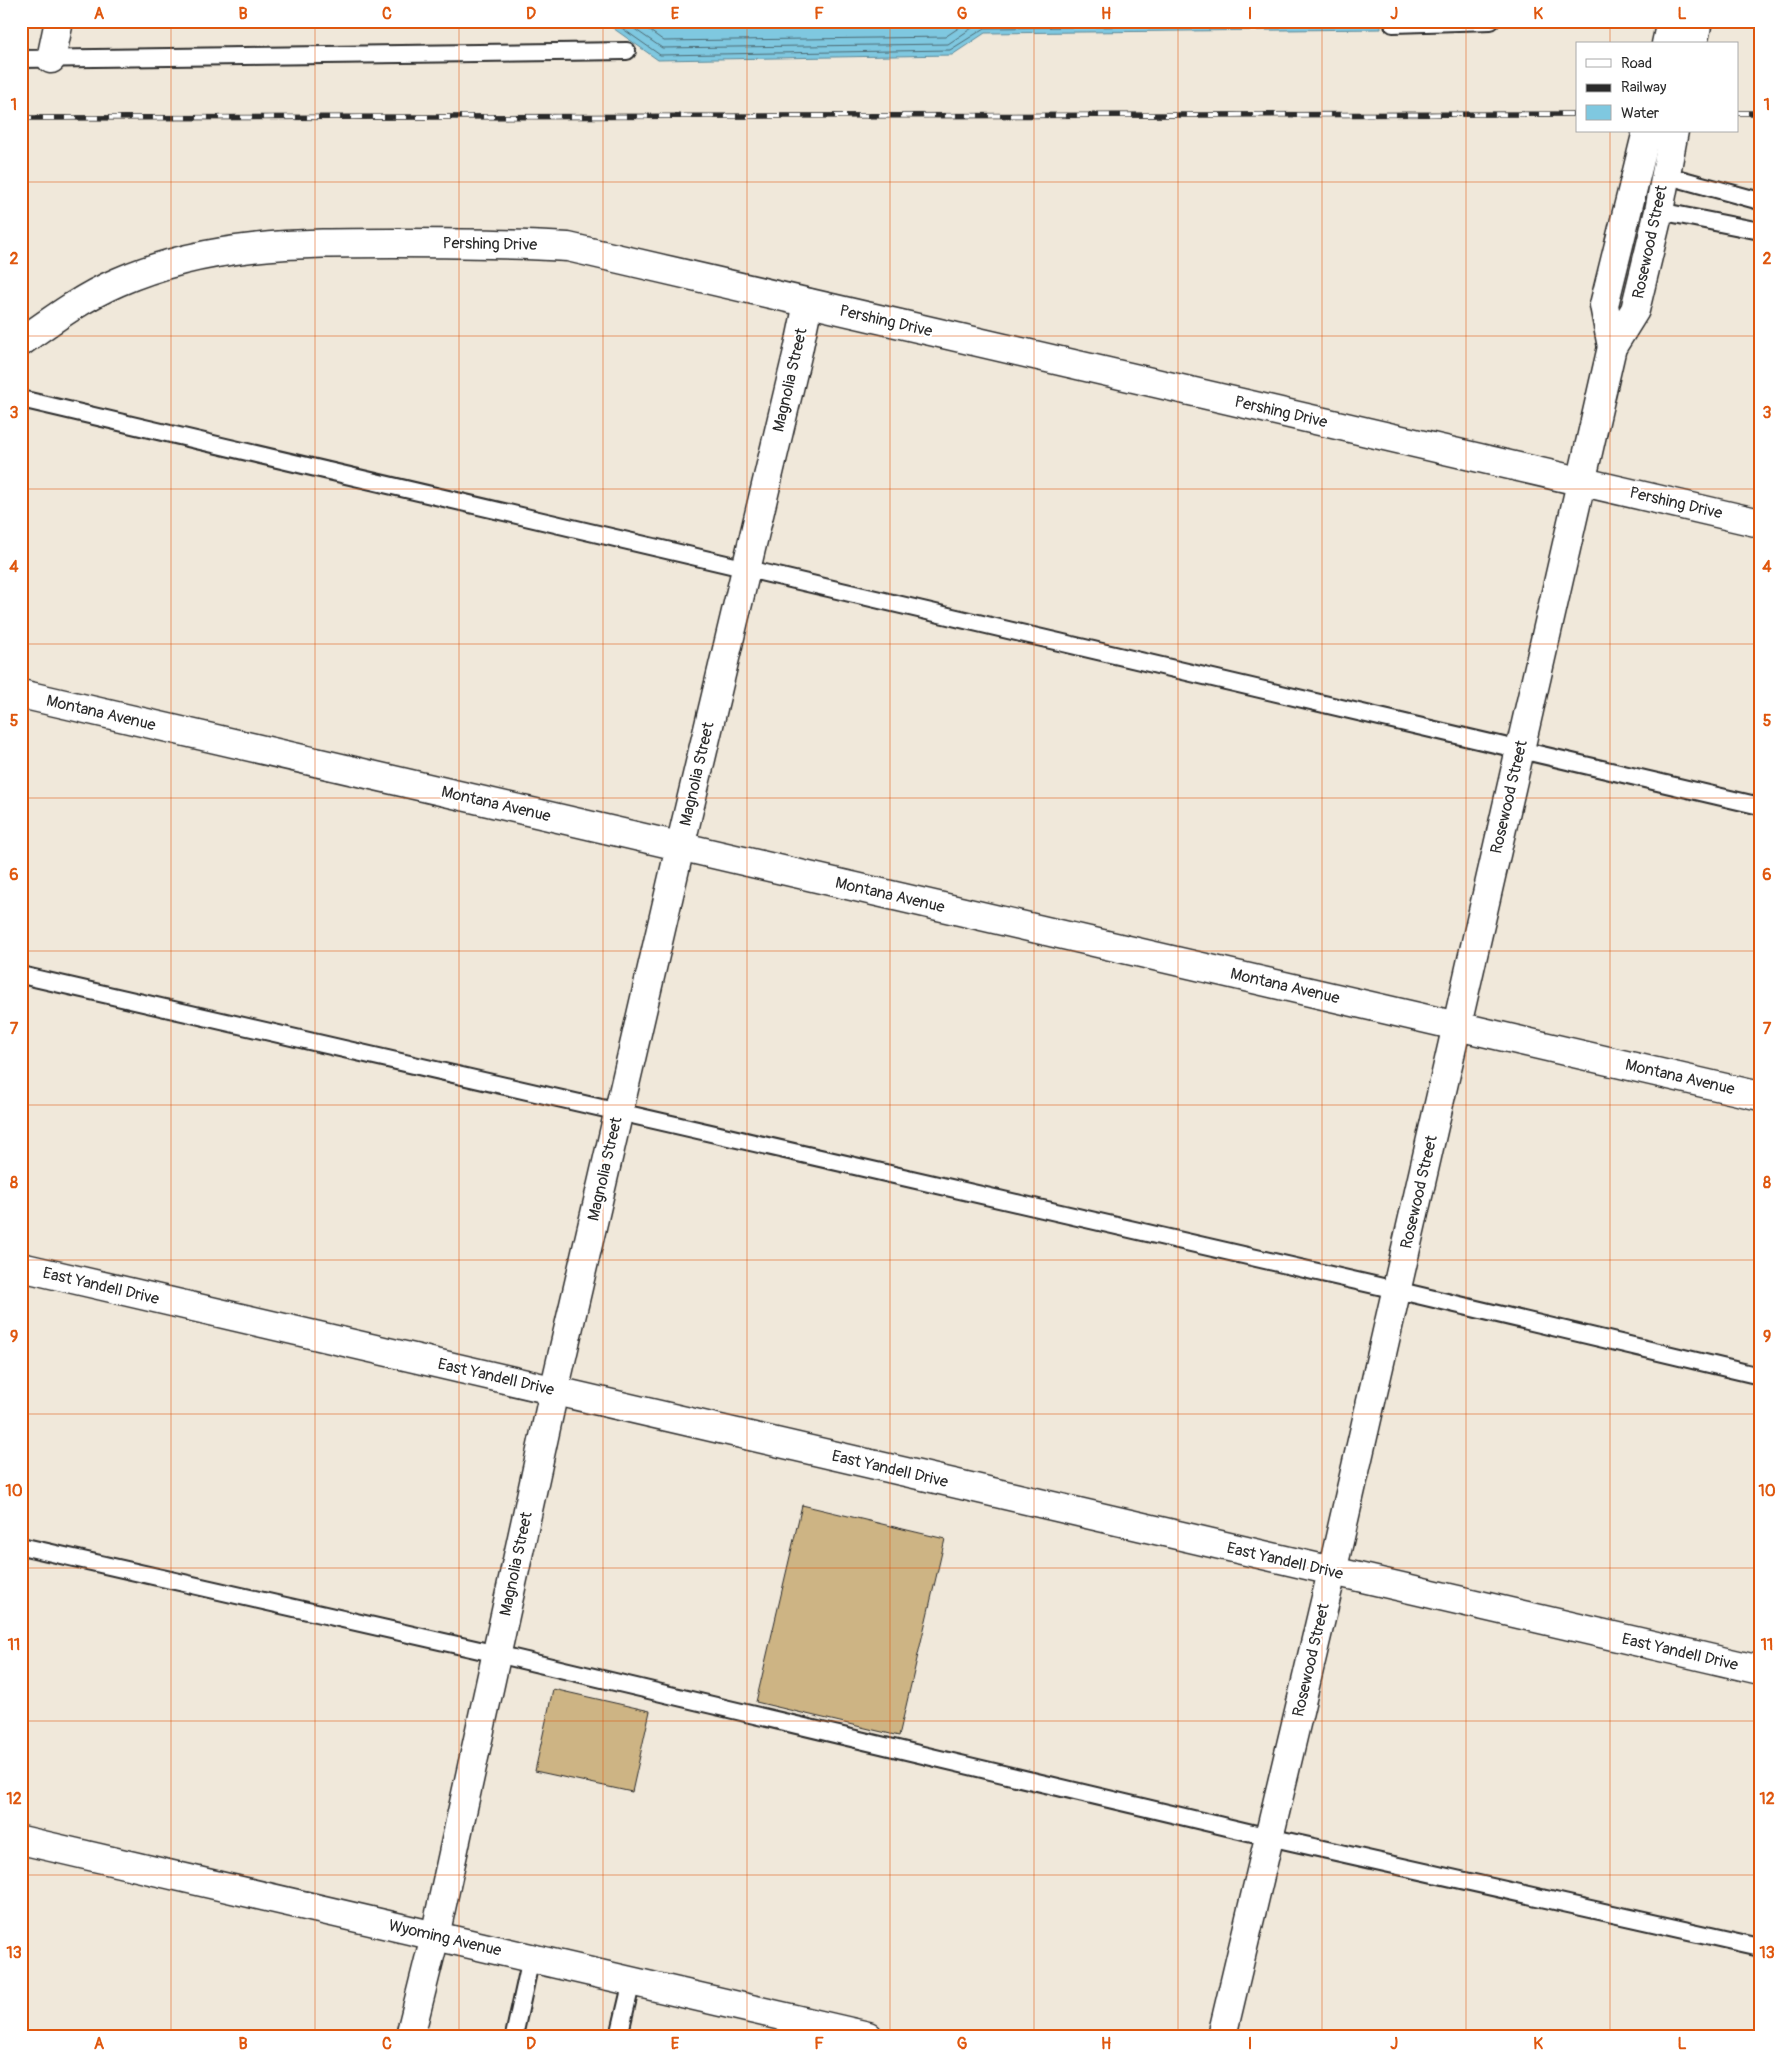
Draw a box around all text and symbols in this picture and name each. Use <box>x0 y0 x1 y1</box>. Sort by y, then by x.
text: A <box>94 4 105 24</box>
text: B <box>238 4 248 24</box>
text: C <box>382 4 392 24</box>
text: D <box>526 4 536 24</box>
text: E <box>671 4 680 24</box>
text: F <box>814 4 824 24</box>
text: G <box>957 4 968 24</box>
text: H <box>1101 4 1111 24</box>
text: I <box>1248 4 1252 24</box>
text: J <box>1390 4 1398 24</box>
text: K <box>1533 4 1543 24</box>
text: L <box>1677 4 1687 24</box>
legend <box>1576 42 1738 132</box>
text: Road <box>1621 54 1652 73</box>
text: Railway <box>1621 78 1667 97</box>
text: 1 <box>11 95 17 115</box>
text: 1 <box>1764 95 1770 115</box>
text: Water <box>1621 104 1660 123</box>
street label: Rosewood Street <box>1628 183 1672 301</box>
street label: Pershing Drive <box>442 233 538 255</box>
text: 2 <box>10 249 19 269</box>
text: 2 <box>1763 249 1772 269</box>
street label: Pershing Drive <box>838 301 934 341</box>
street label: Magnolia Street <box>768 326 812 434</box>
street label: Pershing Drive <box>1233 392 1329 432</box>
text: 3 <box>10 403 19 423</box>
text: 3 <box>1763 403 1772 423</box>
street label: Pershing Drive <box>1628 483 1724 523</box>
text: 4 <box>9 557 19 577</box>
text: 4 <box>1762 557 1772 577</box>
street label: Montana Avenue <box>44 691 158 735</box>
text: 5 <box>10 711 19 731</box>
text: 5 <box>1763 711 1772 731</box>
street label: Magnolia Street <box>675 720 719 828</box>
street label: Rosewood Street <box>1486 738 1532 856</box>
street label: Montana Avenue <box>439 782 553 826</box>
text: 6 <box>9 865 19 885</box>
text: 6 <box>1762 865 1772 885</box>
street label: Montana Avenue <box>833 873 947 917</box>
street label: Montana Avenue <box>1228 964 1342 1008</box>
text: 7 <box>10 1019 19 1039</box>
text: 7 <box>1763 1019 1772 1039</box>
street label: Montana Avenue <box>1623 1055 1737 1099</box>
street label: Magnolia Street <box>583 1115 627 1223</box>
street label: Rosewood Street <box>1396 1133 1442 1251</box>
text: 8 <box>10 1173 18 1193</box>
text: 8 <box>1763 1173 1771 1193</box>
street label: East Yandell Drive <box>41 1263 161 1309</box>
text: 9 <box>10 1327 18 1347</box>
text: 9 <box>1763 1327 1771 1347</box>
street label: East Yandell Drive <box>436 1354 556 1400</box>
street label: East Yandell Drive <box>830 1446 950 1492</box>
text: 10 <box>5 1481 23 1501</box>
text: 10 <box>1758 1481 1776 1501</box>
street label: Magnolia Street <box>495 1510 537 1618</box>
street label: East Yandell Drive <box>1225 1538 1345 1584</box>
street label: Rosewood Street <box>1288 1601 1334 1719</box>
street label: East Yandell Drive <box>1620 1629 1740 1675</box>
text: 11 <box>8 1635 20 1655</box>
text: 11 <box>1761 1635 1773 1655</box>
text: 12 <box>6 1789 22 1809</box>
text: 12 <box>1759 1789 1775 1809</box>
street label: Wyoming Avenue <box>387 1915 504 1961</box>
text: 13 <box>6 1943 22 1963</box>
text: 13 <box>1759 1943 1775 1963</box>
text: A <box>94 2034 105 2054</box>
text: B <box>238 2034 248 2054</box>
text: C <box>382 2034 392 2054</box>
text: D <box>526 2034 536 2054</box>
text: E <box>671 2034 680 2054</box>
text: F <box>814 2034 824 2054</box>
text: G <box>957 2034 968 2054</box>
text: H <box>1101 2034 1111 2054</box>
text: I <box>1248 2034 1252 2054</box>
text: J <box>1390 2034 1398 2054</box>
text: K <box>1533 2034 1543 2054</box>
text: L <box>1677 2034 1687 2054</box>

